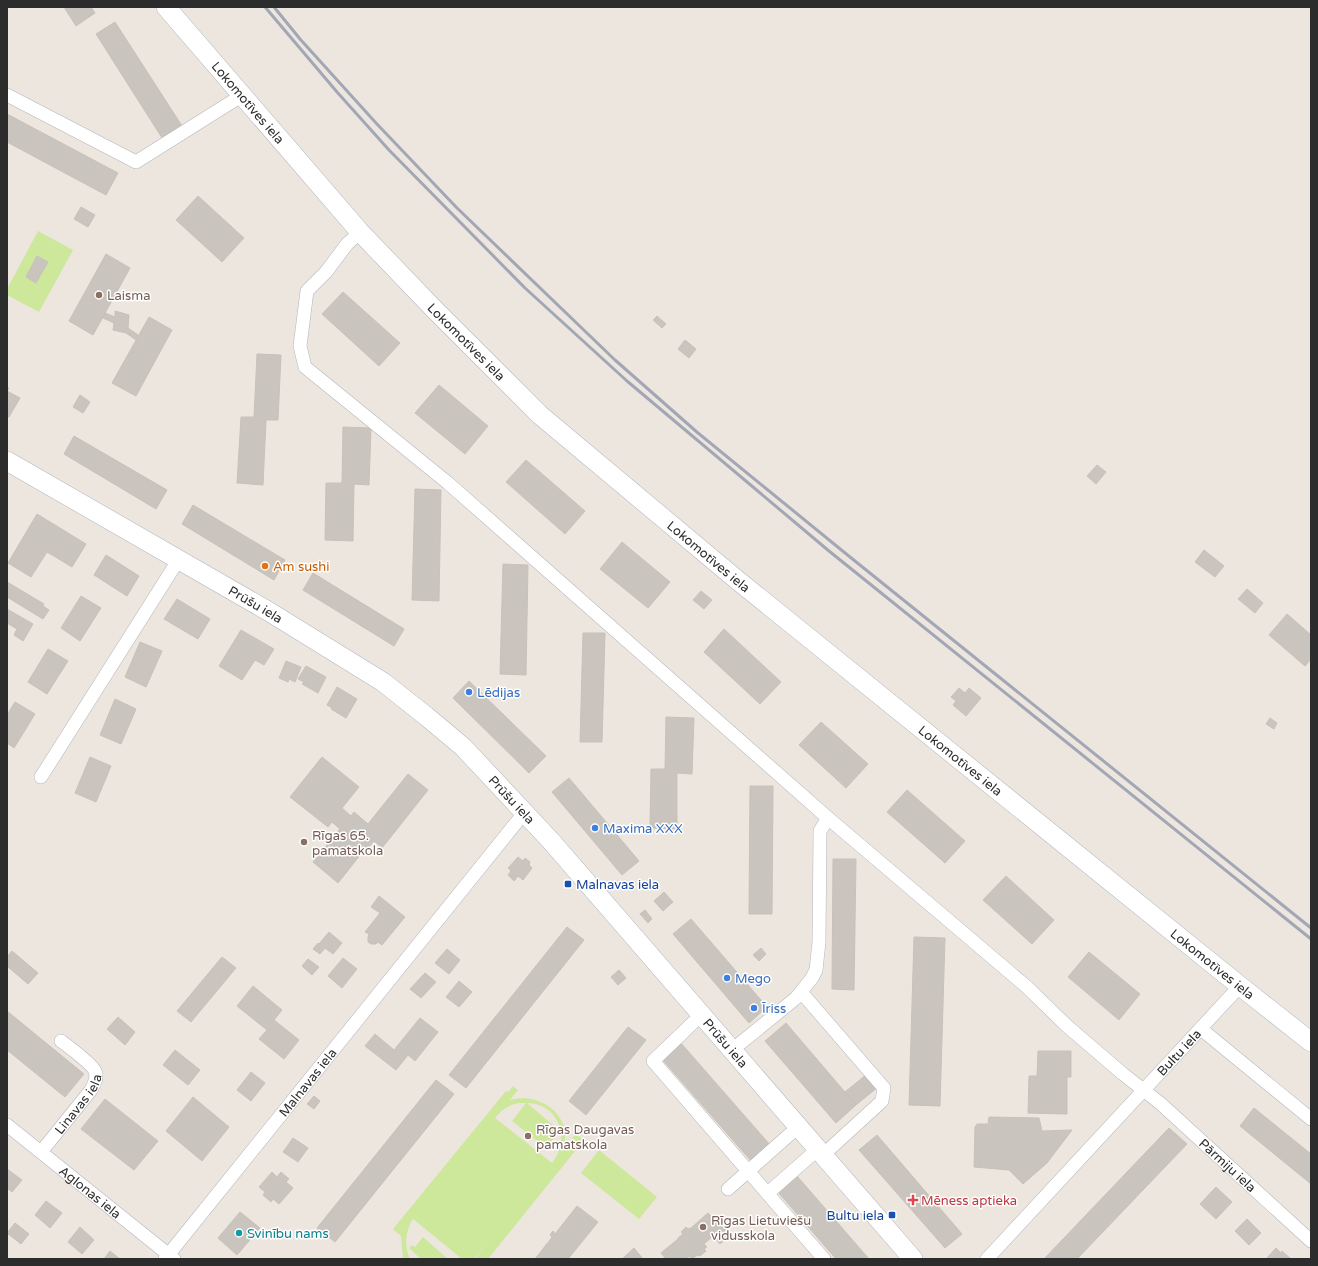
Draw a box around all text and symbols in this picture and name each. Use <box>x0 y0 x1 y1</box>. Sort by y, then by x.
street label: Lokomotīves iela <box>208 59 287 147</box>
place label: Laisma <box>107 288 151 304</box>
marker: Laisma <box>94 290 104 300</box>
street label: Lokomotīves iela <box>424 300 508 384</box>
street label: Lokomotīves iela <box>664 518 753 596</box>
place label: Am sushi <box>273 559 330 575</box>
marker: Am sushi <box>260 561 270 571</box>
street label: Prūšu iela <box>225 583 285 627</box>
place label: Lēdijas <box>477 685 520 701</box>
marker: Lēdijas <box>464 687 474 697</box>
street label: Lokomotīves iela <box>915 722 1005 800</box>
street label: Prūšu iela <box>485 773 538 828</box>
place label: Maxima XXX <box>603 821 683 837</box>
marker: Maxima XXX <box>590 823 600 833</box>
place label: Rīgas 65. pamatskola <box>312 828 383 859</box>
marker: Rīgas 65. pamatskola <box>299 837 309 847</box>
place label: Malnavas iela <box>576 877 659 893</box>
marker: Malnavas iela <box>563 879 573 889</box>
street label: Lokomotīves iela <box>1167 926 1257 1003</box>
place label: Mego <box>735 971 771 987</box>
marker: Mego <box>722 973 732 983</box>
place label: Īriss <box>761 1001 786 1017</box>
marker: Īriss <box>749 1003 759 1013</box>
street label: Prūšu iela <box>699 1015 751 1071</box>
street label: Bultu iela <box>1154 1026 1205 1079</box>
street label: Malnavas iela <box>276 1045 340 1120</box>
street label: Linavas iela <box>52 1073 105 1138</box>
place label: Rīgas Daugavas pamatskola <box>536 1122 634 1153</box>
marker: Rīgas Daugavas pamatskola <box>523 1131 533 1141</box>
street label: Pārmiju iela <box>1195 1136 1259 1196</box>
street label: Aglonas iela <box>56 1163 124 1222</box>
place label: Mēness aptieka <box>921 1193 1017 1209</box>
marker: Mēness aptieka <box>908 1195 918 1205</box>
place label: Bultu iela <box>827 1208 884 1224</box>
marker: Bultu iela <box>887 1210 897 1220</box>
place label: Rīgas Lietuviešu vidusskola <box>711 1213 811 1244</box>
marker: Rīgas Lietuviešu vidusskola <box>698 1222 708 1232</box>
place label: Svinību nams <box>247 1226 329 1242</box>
marker: Svinību nams <box>234 1228 244 1238</box>

